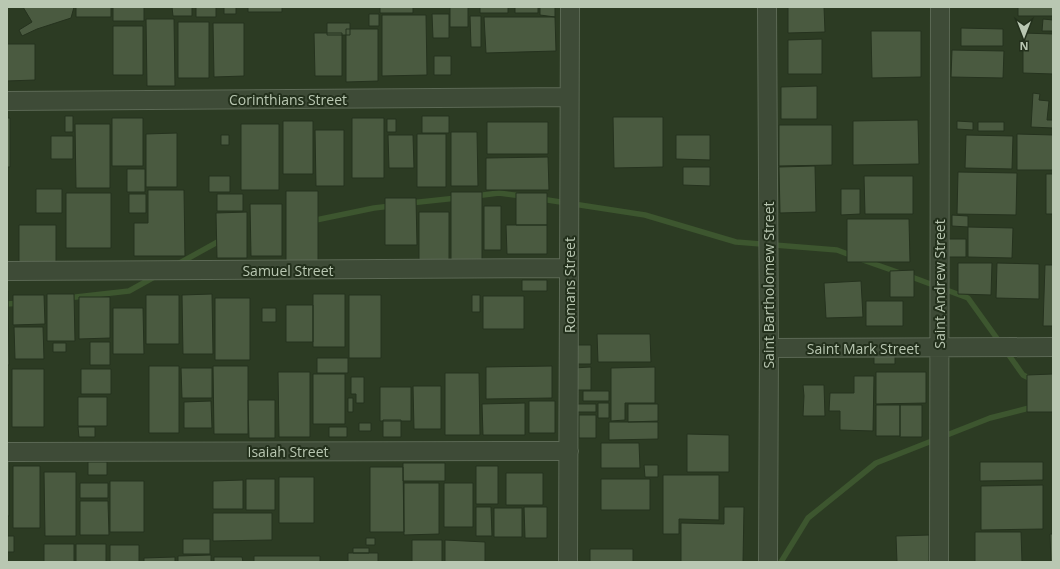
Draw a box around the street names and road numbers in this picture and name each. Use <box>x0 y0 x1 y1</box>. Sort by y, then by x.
street label: Corinthians Street <box>229 90 347 109</box>
street label: Saint Bartholomew Street <box>759 201 778 369</box>
street label: Saint Andrew Street <box>930 219 949 349</box>
street label: Romans Street <box>560 237 579 333</box>
street label: Samuel Street <box>242 261 334 280</box>
street label: Saint Mark Street <box>807 339 919 358</box>
street label: Isaiah Street <box>248 442 329 461</box>

